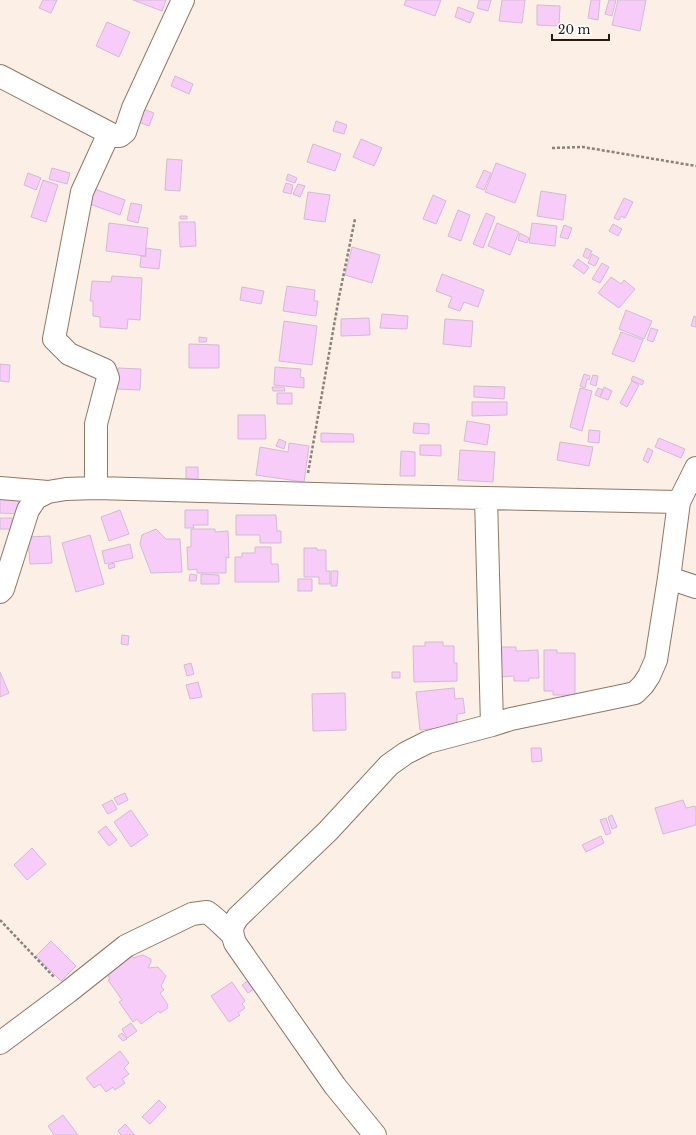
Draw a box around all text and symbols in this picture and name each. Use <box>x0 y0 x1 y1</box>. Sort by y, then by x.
scale bar <box>552 16 609 42</box>
text: 20 m <box>558 22 590 37</box>

